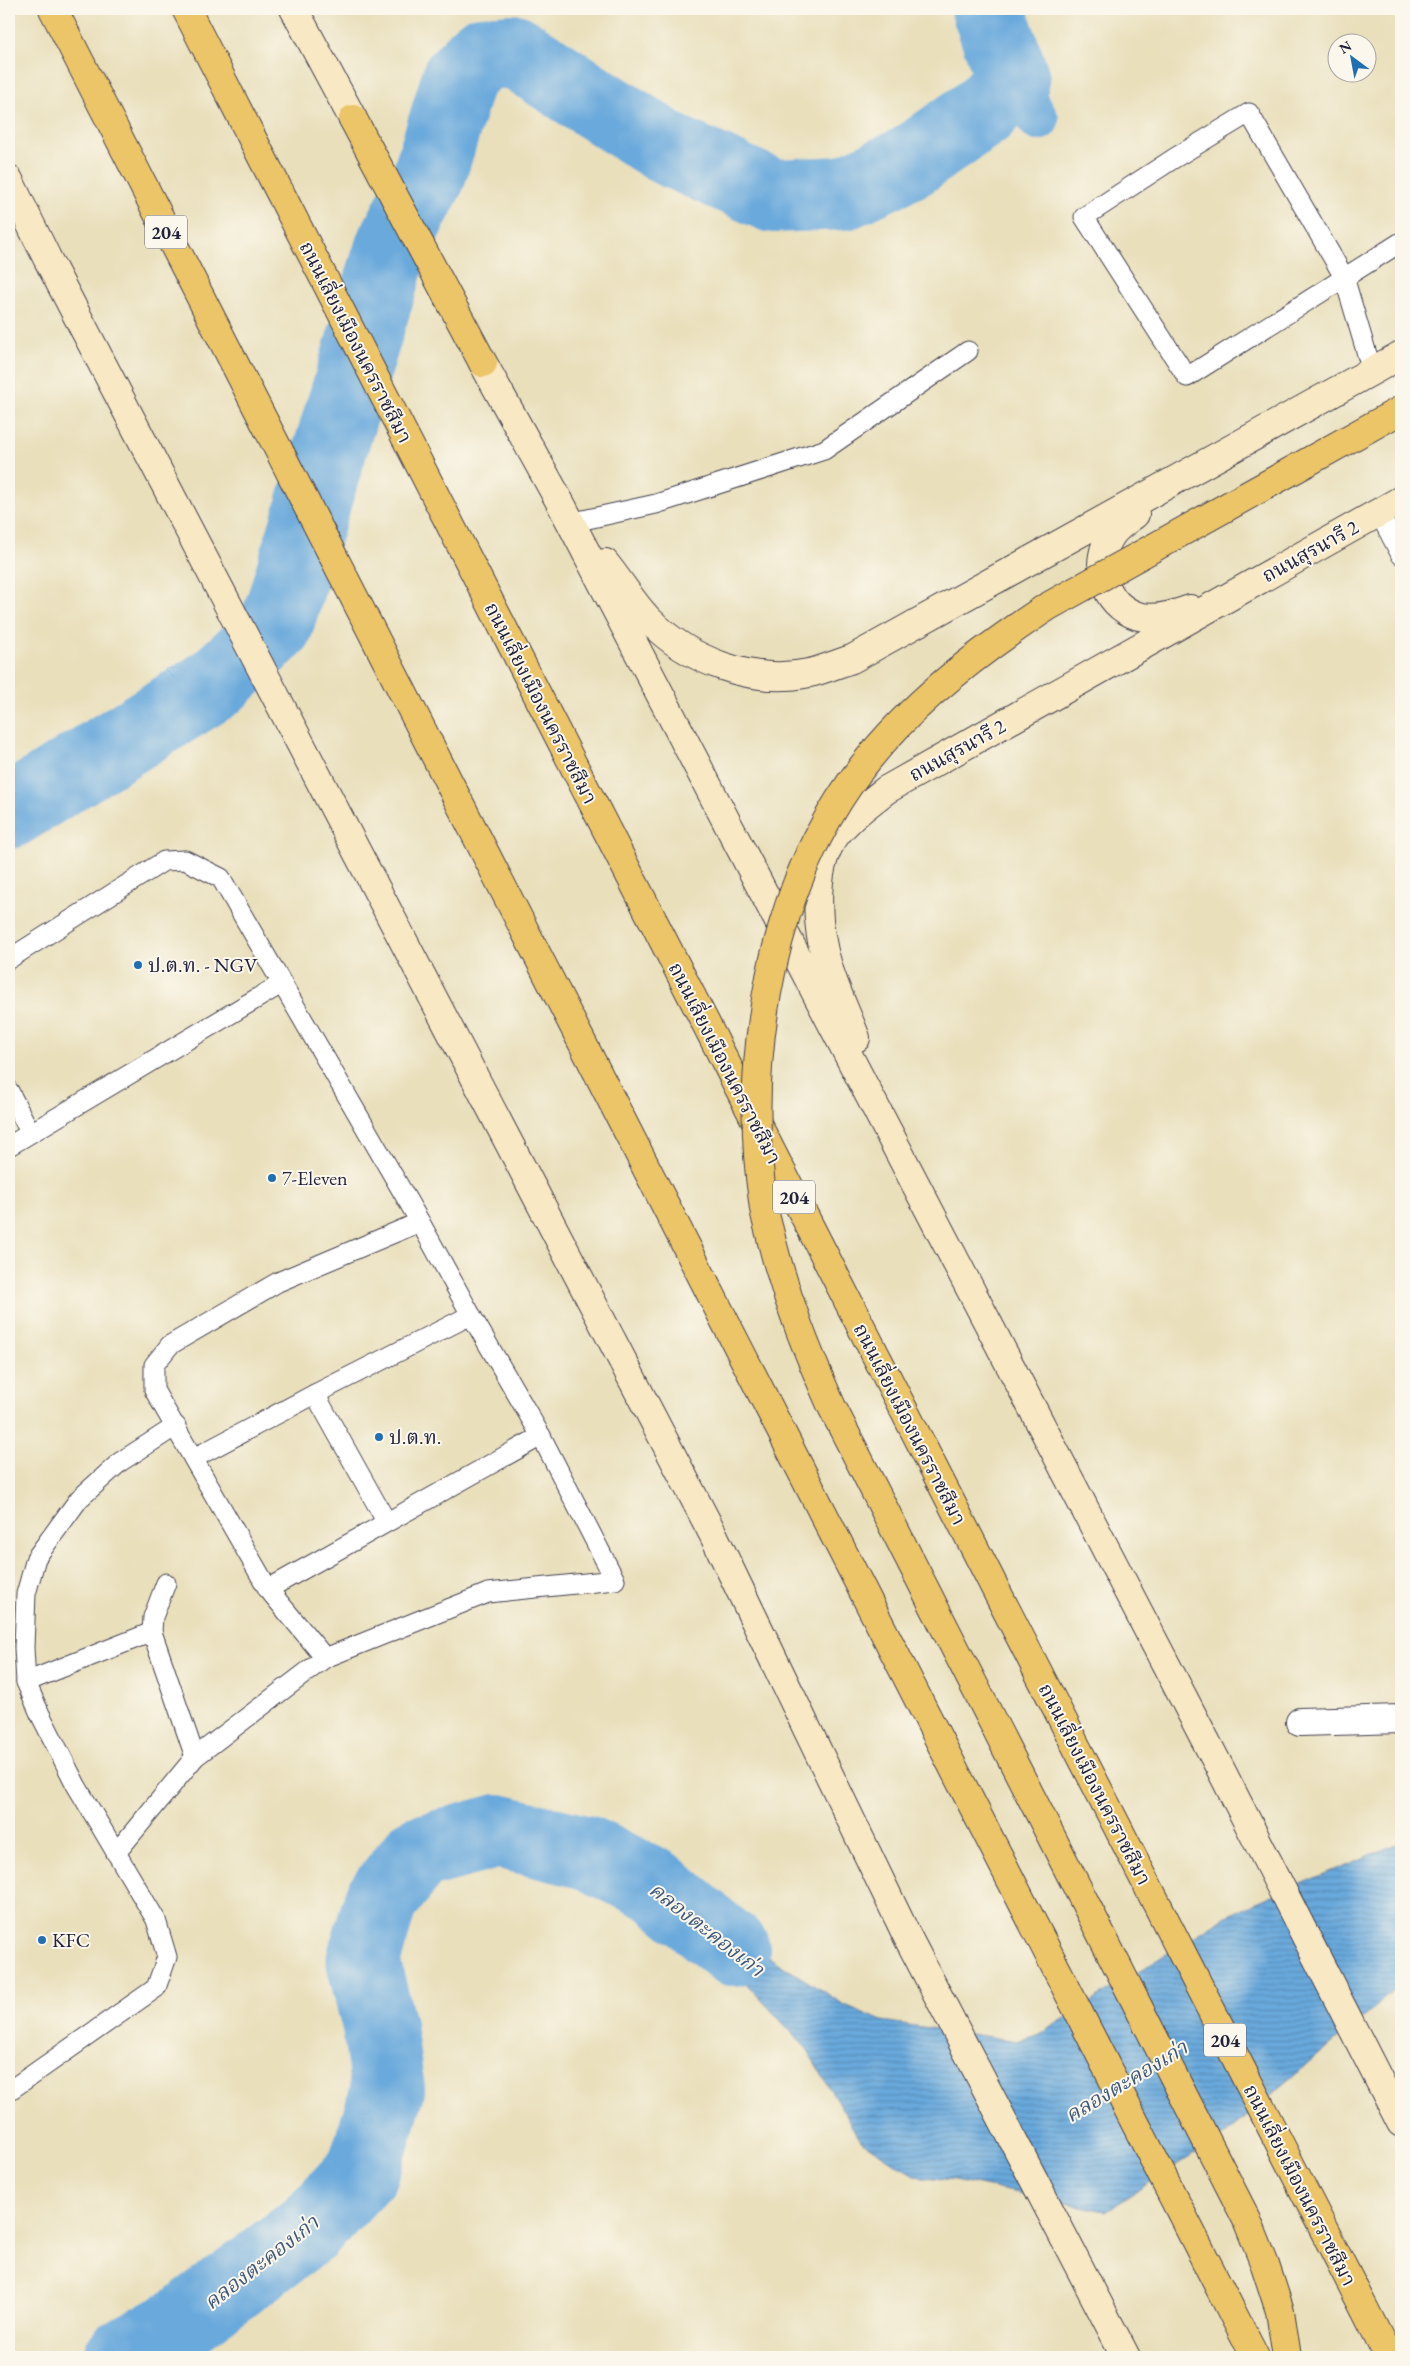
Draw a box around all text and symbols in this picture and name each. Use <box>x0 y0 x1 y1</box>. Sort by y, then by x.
north arrow <box>1328 32 1378 82</box>
text: N <box>1336 36 1355 58</box>
road number: 204 <box>145 216 187 248</box>
street label: ถนนเลี่ยงเมืองนครราชสีมา <box>294 236 420 447</box>
street label: ถนนสุรนารี 2 <box>1257 514 1363 588</box>
street label: ถนนเลี่ยงเมืองนครราชสีมา <box>479 597 605 808</box>
street label: ถนนสุรนารี 2 <box>904 713 1010 787</box>
place label: ป.ต.ท. - NGV <box>148 952 258 978</box>
street label: ถนนเลี่ยงเมืองนครราชสีมา <box>663 957 789 1168</box>
marker: ป.ต.ท. - NGV <box>132 959 144 971</box>
place label: 7-Eleven <box>282 1165 348 1191</box>
marker: 7-Eleven <box>266 1172 278 1184</box>
road number: 204 <box>773 1180 815 1214</box>
street label: ถนนเลี่ยงเมืองนครราชสีมา <box>848 1318 974 1529</box>
place label: ป.ต.ท. <box>389 1424 441 1450</box>
marker: ป.ต.ท. <box>373 1431 385 1443</box>
street label: ถนนเลี่ยงเมืองนครราชสีมา <box>1033 1678 1159 1889</box>
water label: คลองตะคองเก่า <box>644 1876 770 1983</box>
place label: KFC <box>52 1927 90 1953</box>
marker: KFC <box>36 1934 48 1946</box>
road number: 204 <box>1204 2024 1246 2056</box>
water label: คลองตะคองเก่า <box>1060 2033 1193 2128</box>
street label: ถนนเลี่ยงเมืองนครราชสีมา <box>1238 2079 1364 2290</box>
water label: คลองตะคองเก่า <box>198 2208 324 2315</box>

